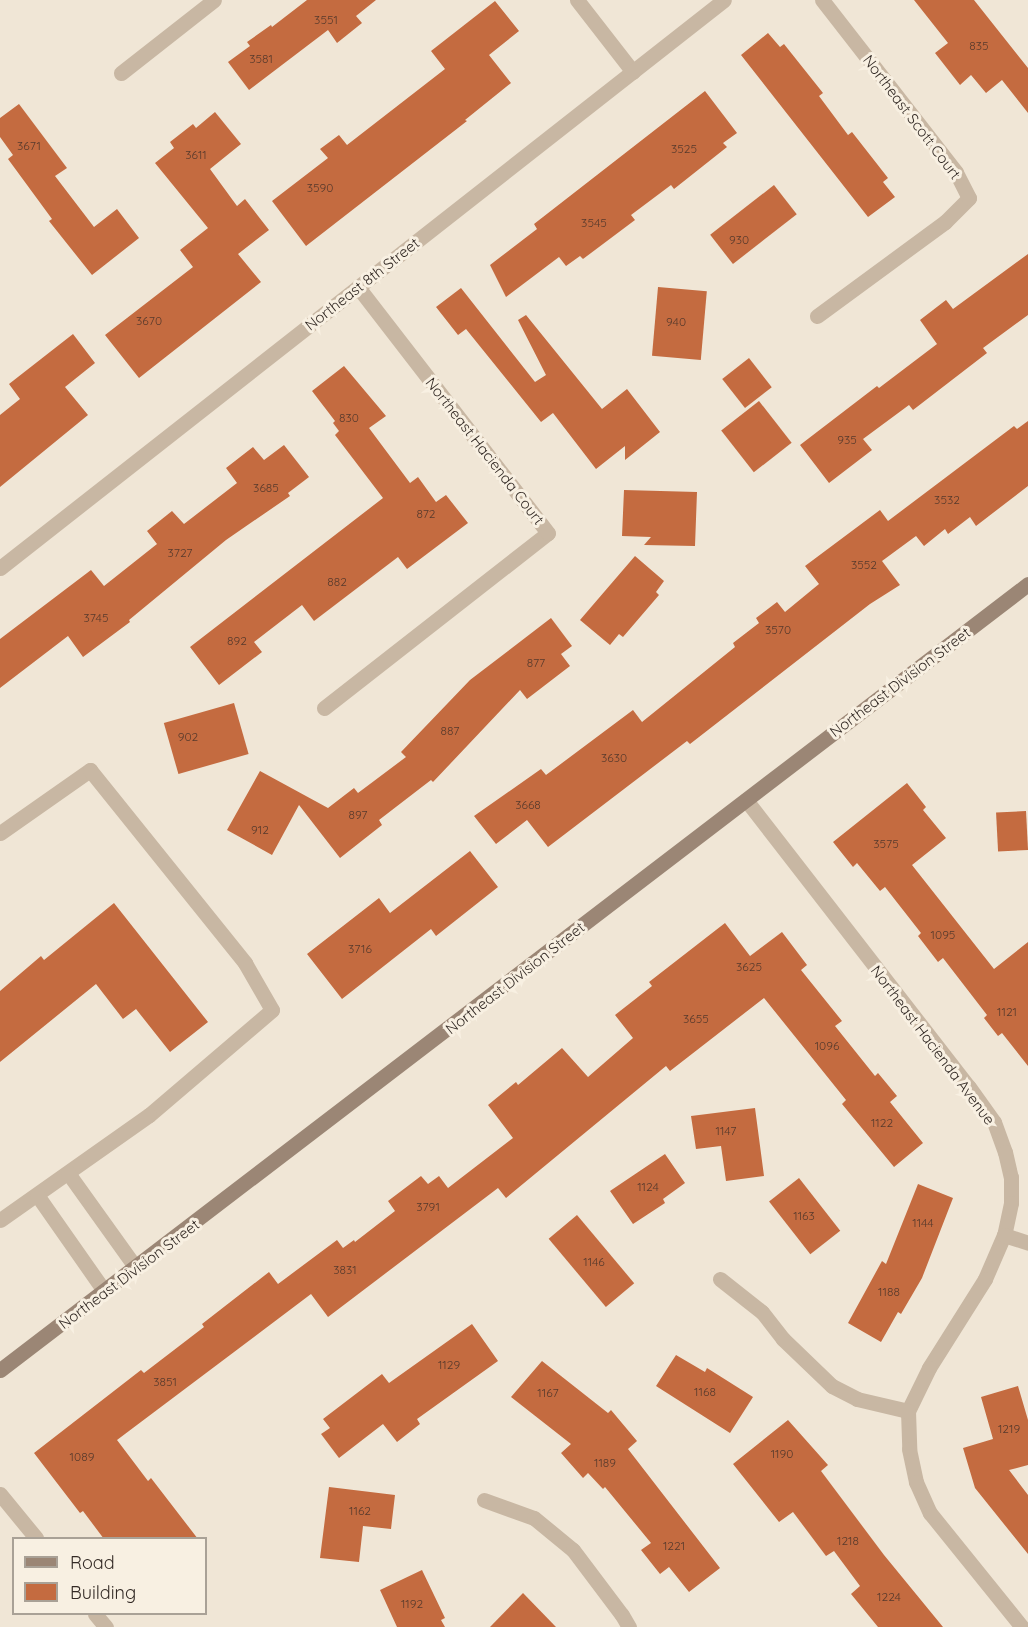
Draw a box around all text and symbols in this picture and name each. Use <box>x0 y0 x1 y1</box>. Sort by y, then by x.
house number: 3551 <box>314 13 338 27</box>
house number: 835 <box>969 39 989 53</box>
street label: Northeast Scott Court <box>859 51 965 183</box>
house number: 3581 <box>249 52 273 66</box>
house number: 3671 <box>17 139 41 153</box>
house number: 3525 <box>671 142 697 156</box>
house number: 3611 <box>185 148 207 162</box>
house number: 3590 <box>307 181 333 195</box>
house number: 3545 <box>581 216 607 230</box>
house number: 930 <box>729 233 749 247</box>
street label: Northeast 8th Street <box>301 234 423 334</box>
house number: 3670 <box>136 314 162 328</box>
house number: 940 <box>666 315 686 329</box>
street label: Northeast Hacienda Court <box>422 374 548 528</box>
house number: 830 <box>339 411 359 425</box>
house number: 935 <box>837 433 857 447</box>
house number: 3685 <box>253 481 279 495</box>
house number: 3532 <box>934 493 960 507</box>
house number: 872 <box>417 507 435 521</box>
house number: 3727 <box>167 546 193 560</box>
house number: 3552 <box>851 558 877 572</box>
house number: 882 <box>327 575 347 589</box>
house number: 3745 <box>84 611 108 625</box>
house number: 3570 <box>765 623 791 637</box>
street label: Northeast Division Street <box>826 623 974 741</box>
house number: 892 <box>227 634 247 648</box>
house number: 877 <box>527 656 545 670</box>
house number: 887 <box>441 724 459 738</box>
house number: 902 <box>178 730 198 744</box>
house number: 3630 <box>601 751 627 765</box>
house number: 3668 <box>515 798 541 812</box>
house number: 897 <box>349 808 367 822</box>
house number: 912 <box>251 823 269 837</box>
house number: 3575 <box>873 837 899 851</box>
street label: Northeast Division Street <box>442 918 588 1038</box>
house number: 1095 <box>931 928 955 942</box>
house number: 3716 <box>348 942 372 956</box>
house number: 3625 <box>736 960 762 974</box>
street label: Northeast Hacienda Avenue <box>867 962 999 1128</box>
house number: 1121 <box>997 1005 1017 1019</box>
house number: 3655 <box>683 1012 709 1026</box>
house number: 1096 <box>815 1039 839 1053</box>
house number: 1122 <box>871 1116 893 1130</box>
house number: 1147 <box>716 1124 736 1138</box>
house number: 1124 <box>637 1180 659 1194</box>
house number: 3791 <box>416 1200 440 1214</box>
house number: 1163 <box>793 1209 815 1223</box>
street label: Northeast Division Street <box>55 1215 203 1333</box>
house number: 1144 <box>912 1216 934 1230</box>
house number: 1146 <box>583 1255 605 1269</box>
house number: 3831 <box>333 1263 357 1277</box>
house number: 1188 <box>878 1285 900 1299</box>
house number: 1129 <box>438 1358 460 1372</box>
house number: 3851 <box>153 1375 177 1389</box>
house number: 1168 <box>694 1385 716 1399</box>
house number: 1167 <box>537 1386 559 1400</box>
house number: 1219 <box>998 1422 1020 1436</box>
house number: 1190 <box>771 1447 793 1461</box>
house number: 1089 <box>70 1450 94 1464</box>
house number: 1189 <box>594 1456 616 1470</box>
house number: 1162 <box>349 1504 371 1518</box>
house number: 1218 <box>837 1534 859 1548</box>
legend <box>12 1537 207 1615</box>
house number: 1221 <box>663 1539 685 1553</box>
text: Road <box>70 1551 115 1574</box>
text: Building <box>70 1581 136 1604</box>
house number: 1224 <box>877 1590 901 1604</box>
house number: 1192 <box>401 1597 423 1611</box>

